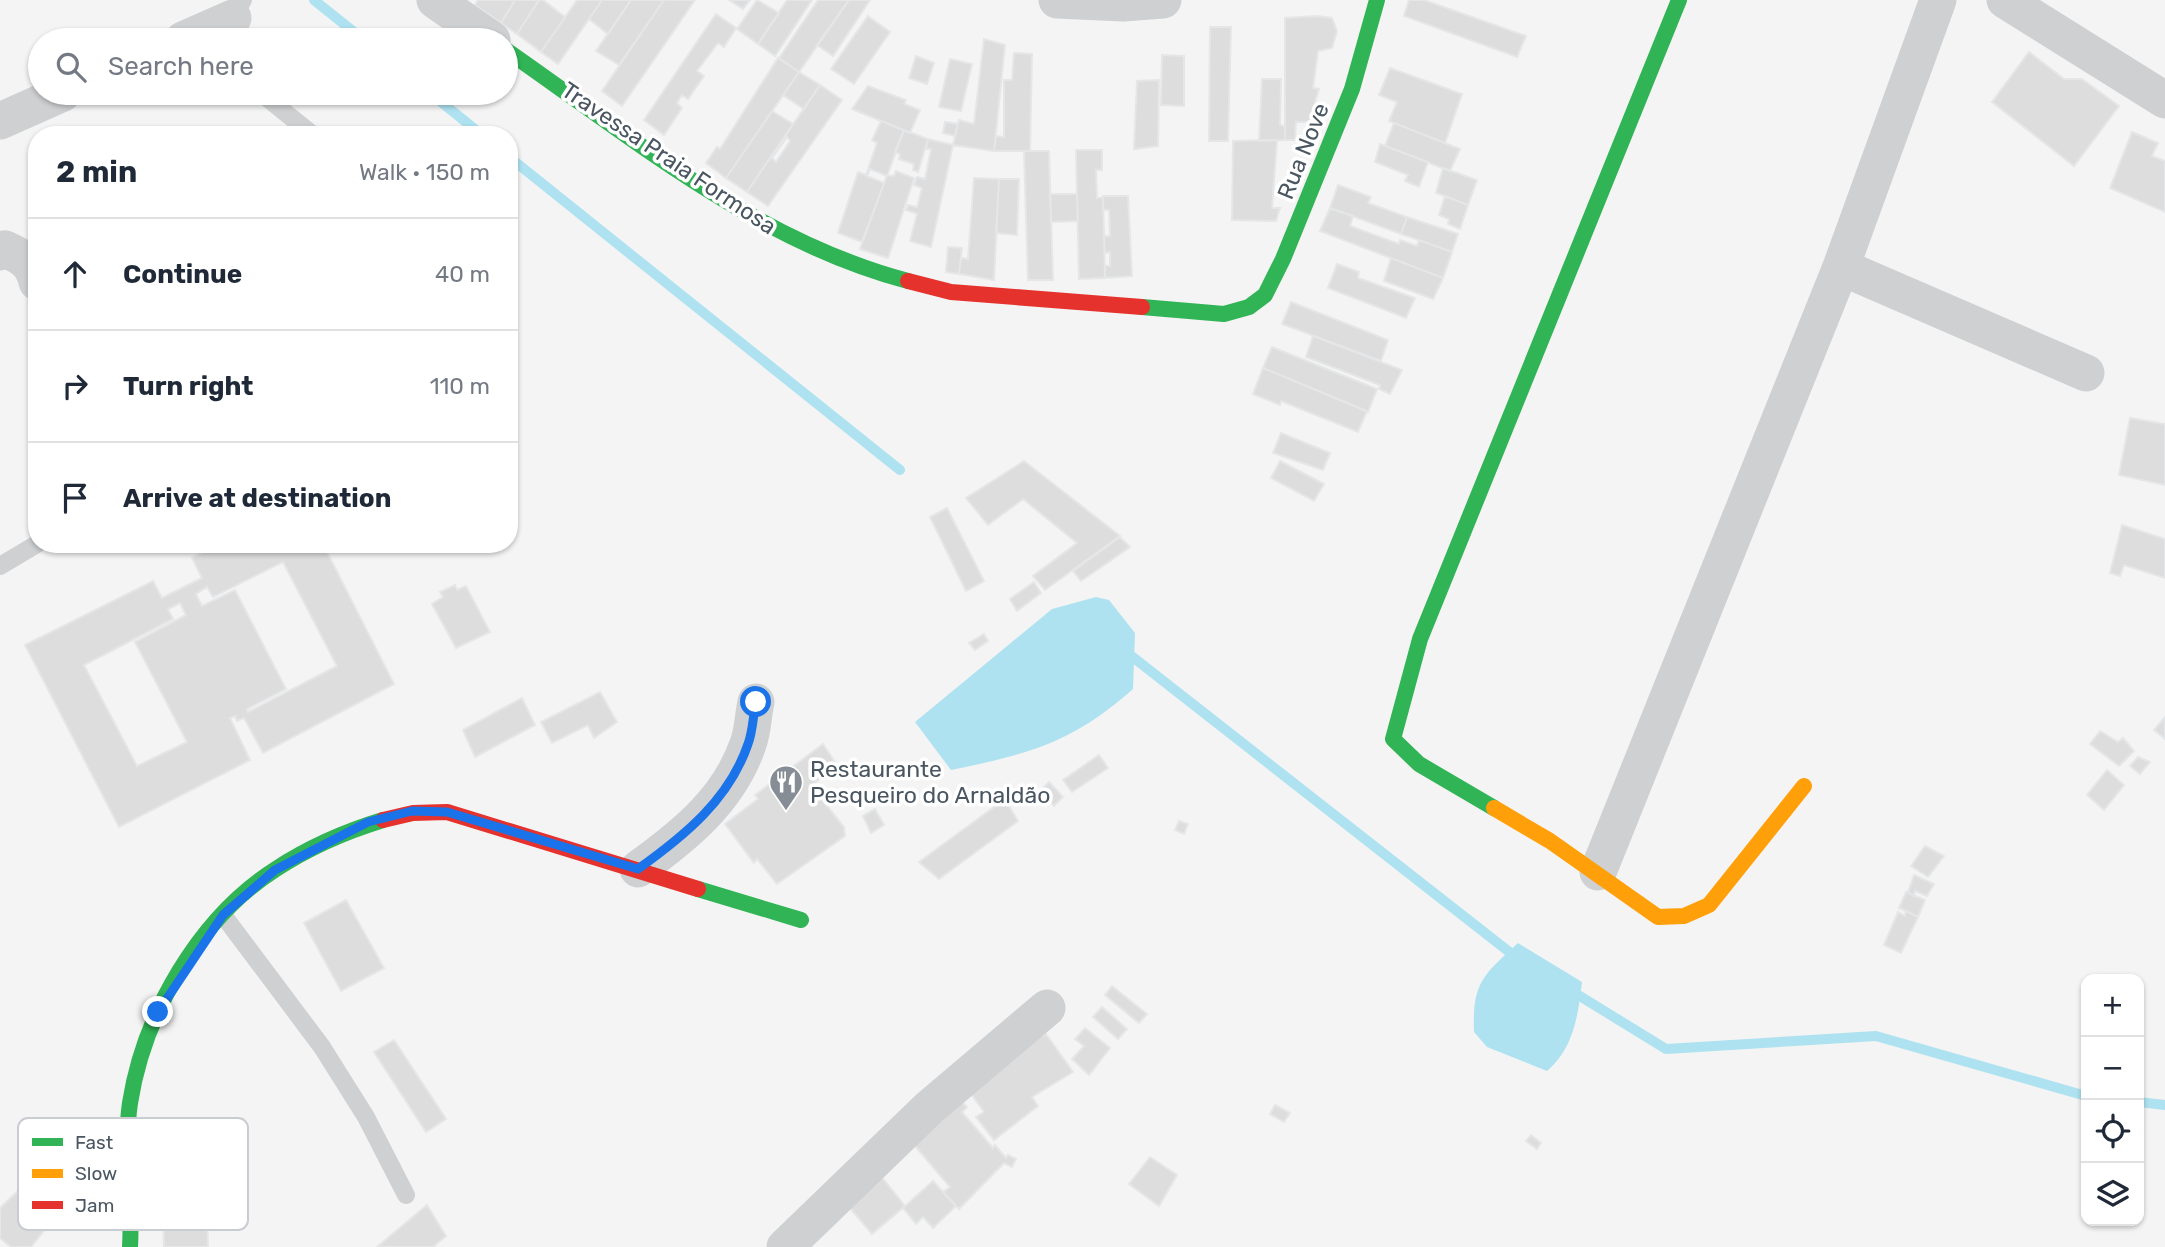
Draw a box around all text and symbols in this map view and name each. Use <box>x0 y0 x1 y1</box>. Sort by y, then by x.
search box <box>28 28 518 105</box>
icon: search <box>52 48 90 86</box>
text: Search here <box>108 51 254 82</box>
street label: Travessa Praia Formosa <box>556 76 782 240</box>
street label: Rua Nove <box>1271 99 1335 203</box>
text: 2 min <box>56 154 137 190</box>
text: Walk · 150 m <box>359 158 490 186</box>
icon: ahead <box>56 255 94 293</box>
text: Continue <box>123 259 242 290</box>
text: 40 m <box>435 260 490 288</box>
icon: right <box>56 367 94 405</box>
text: Turn right <box>123 371 253 402</box>
text: 110 m <box>430 372 490 400</box>
icon: arrive <box>56 479 94 517</box>
text: Arrive at destination <box>123 483 391 514</box>
route start <box>740 686 771 717</box>
place label: Restaurante Pesqueiro do Arnaldão <box>810 755 1050 809</box>
restaurant icon: Restaurante Pesqueiro do Arnaldão <box>767 763 805 812</box>
map controls <box>2081 974 2144 1226</box>
button: + <box>2081 974 2144 1037</box>
route end <box>142 996 173 1027</box>
button: − <box>2081 1037 2144 1100</box>
button: locate <box>2081 1100 2144 1163</box>
legend <box>18 1118 248 1230</box>
text: Fast <box>75 1131 114 1154</box>
text: Slow <box>75 1162 117 1185</box>
button: layers <box>2081 1163 2144 1226</box>
text: Jam <box>75 1194 114 1217</box>

